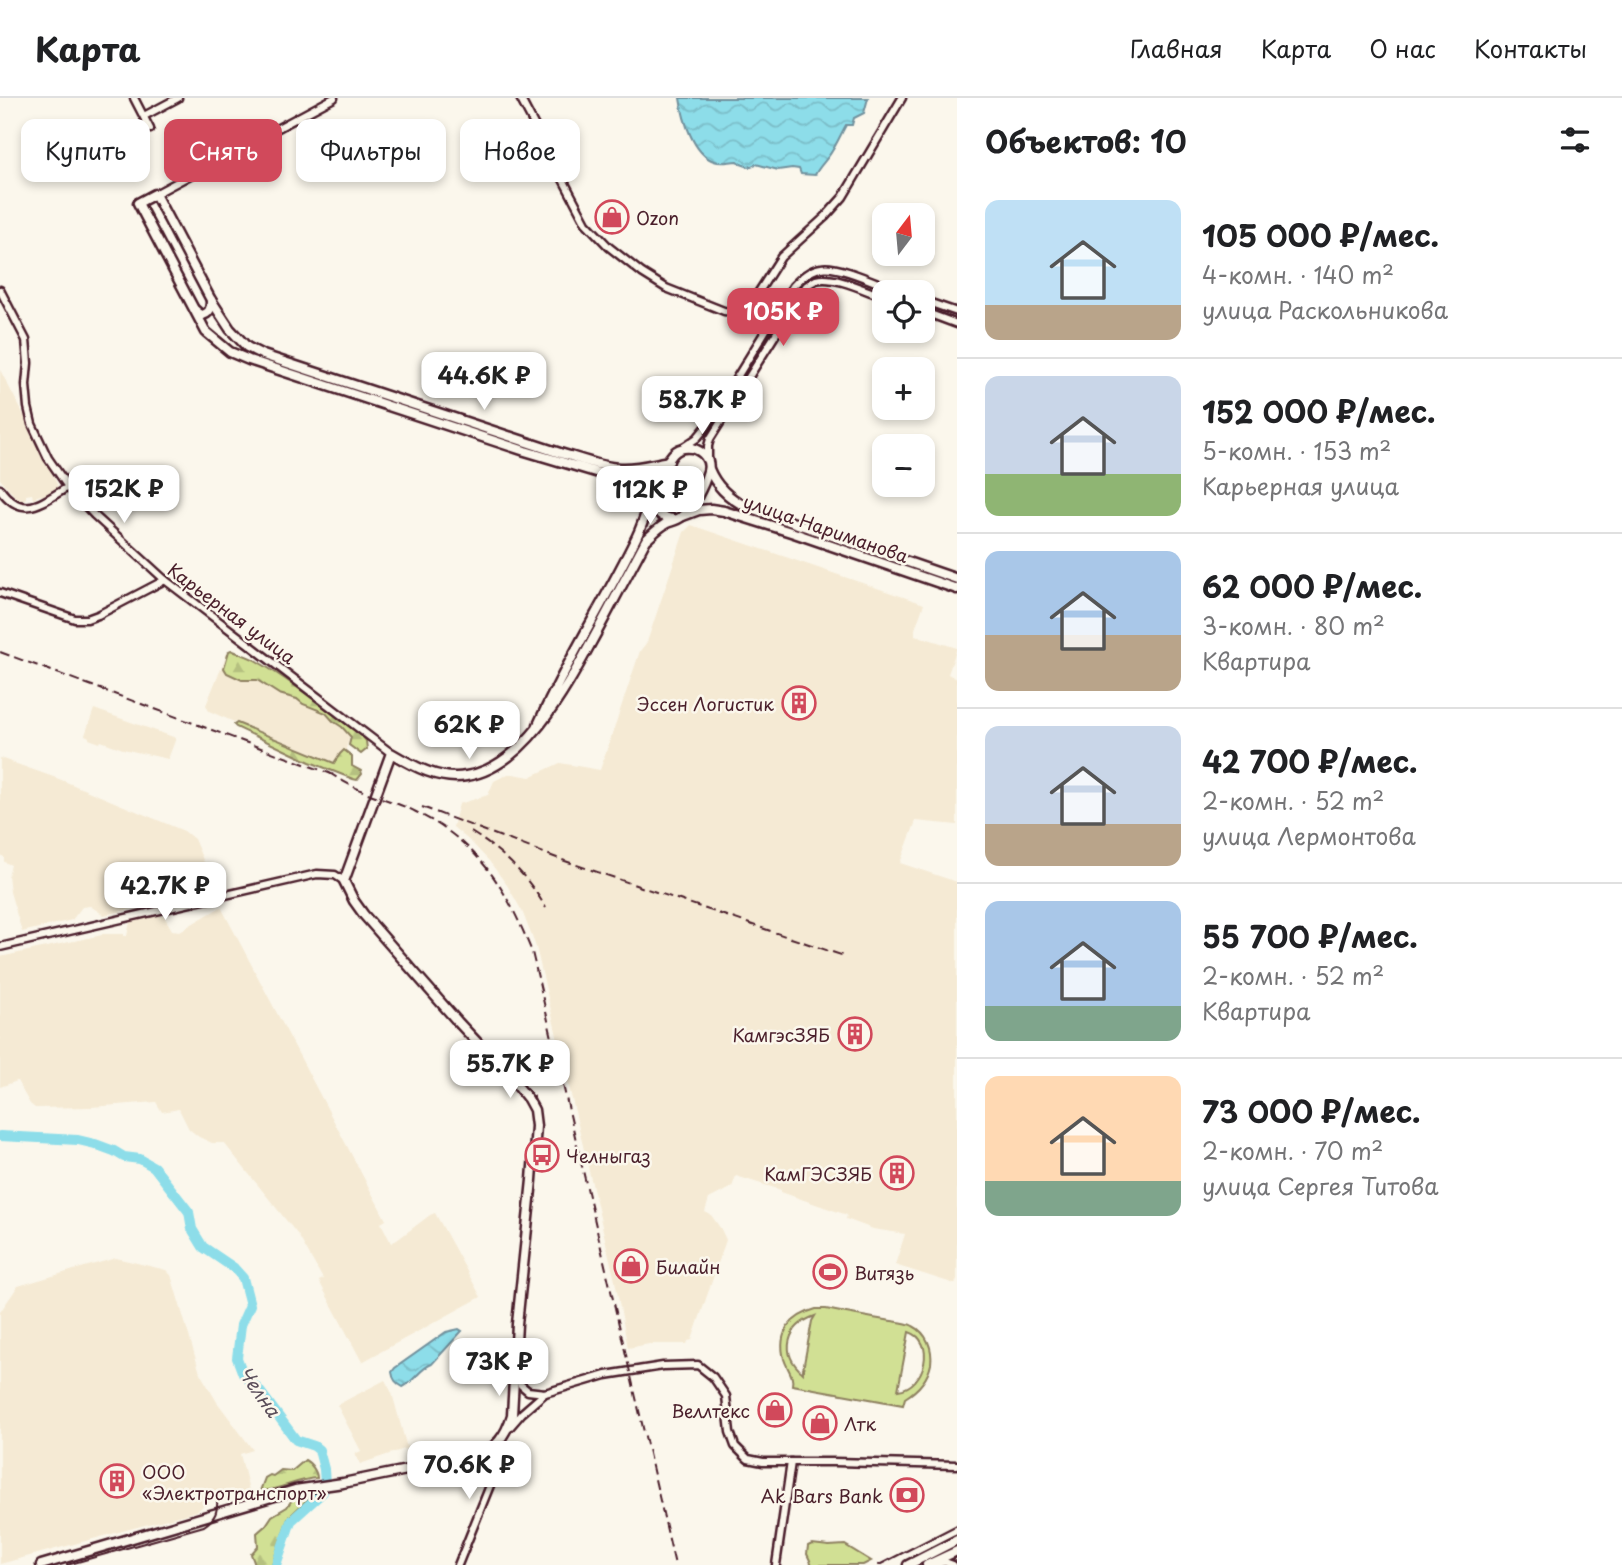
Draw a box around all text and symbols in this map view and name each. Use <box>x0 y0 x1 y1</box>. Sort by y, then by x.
text: Карта <box>35 23 141 73</box>
text: Главная <box>1130 30 1223 66</box>
text: Карта <box>1261 30 1331 66</box>
text: О нас <box>1369 30 1436 66</box>
text: Контакты <box>1474 30 1587 66</box>
text: Объектов: 10 <box>985 118 1187 163</box>
chip: Купить <box>21 119 150 182</box>
chip: Снять <box>164 119 282 182</box>
chip: Фильтры <box>296 119 446 182</box>
chip: Новое <box>460 119 580 182</box>
icon: filters <box>1556 121 1594 159</box>
shop icon: Ozon <box>593 198 631 236</box>
north arrow <box>872 203 934 266</box>
map controls <box>872 203 935 497</box>
place label: Ozon <box>636 204 679 231</box>
text: 105 000 ₽/мес. <box>1202 212 1439 257</box>
icon: home <box>1041 228 1125 312</box>
text: 4-комн. · 140 m² <box>1202 257 1394 292</box>
button: locate <box>872 280 935 343</box>
pin: 105K ₽ <box>726 288 840 348</box>
text: улица Раскольникова <box>1202 292 1448 327</box>
text: 105K ₽ <box>743 293 823 328</box>
pin: 44.6K ₽ <box>419 352 549 412</box>
text: 44.6K ₽ <box>437 357 531 392</box>
button: + <box>872 357 935 420</box>
pin: 58.7K ₽ <box>637 376 767 436</box>
text: 58.7K ₽ <box>658 381 746 416</box>
text: 152 000 ₽/мес. <box>1202 388 1436 433</box>
icon: home <box>1041 404 1125 488</box>
text: 5-комн. · 153 m² <box>1202 433 1391 468</box>
button: − <box>872 434 935 497</box>
pin: 152K ₽ <box>67 466 181 525</box>
pin: 112K ₽ <box>593 466 707 526</box>
text: Карьерная улица <box>1202 468 1399 503</box>
text: 152K ₽ <box>84 470 164 505</box>
text: 112K ₽ <box>612 471 688 506</box>
street label: улица Нариманова <box>740 487 913 569</box>
street label: Карьерная улица <box>162 556 302 671</box>
text: 62 000 ₽/мес. <box>1202 563 1422 608</box>
icon: home <box>1041 579 1125 663</box>
text: 3-комн. · 80 m² <box>1202 608 1385 643</box>
text: Квартира <box>1202 643 1310 678</box>
building icon: Эссен Логистик <box>780 684 818 722</box>
place label: Эссен Логистик <box>637 690 774 717</box>
pin: 62K ₽ <box>420 702 518 761</box>
text: 62K ₽ <box>434 706 504 741</box>
text: 42 700 ₽/мес. <box>1202 738 1418 783</box>
icon: home <box>1041 754 1125 838</box>
text: 2-комн. · 52 m² <box>1202 783 1384 818</box>
text: улица Лермонтова <box>1202 818 1416 853</box>
pin: 42.7K ₽ <box>100 862 230 922</box>
text: 42.7K ₽ <box>120 867 210 902</box>
text: 55 700 ₽/мес. <box>1202 913 1418 958</box>
icon: home <box>1041 929 1125 1013</box>
text: 2-комн. · 52 m² <box>1202 958 1384 993</box>
text: Квартира <box>1202 993 1310 1028</box>
building icon: КамгэсЗЯБ <box>836 1015 874 1053</box>
place label: КамгэсЗЯБ <box>732 1021 830 1048</box>
pin: 55.7K ₽ <box>445 1040 575 1100</box>
text: 55.7K ₽ <box>466 1045 554 1080</box>
text: 73 000 ₽/мес. <box>1202 1088 1421 1133</box>
icon: home <box>1041 1104 1125 1188</box>
text: 2-комн. · 70 m² <box>1202 1133 1383 1168</box>
bus stop icon: Челныгаз <box>523 1136 561 1174</box>
place label: Челныгаз <box>566 1142 651 1169</box>
building icon: КамГЭСЗЯБ <box>878 1154 916 1192</box>
place label: КамГЭСЗЯБ <box>764 1160 872 1187</box>
text: улица Сергея Титова <box>1202 1168 1439 1203</box>
shop icon: Билайн <box>612 1247 650 1285</box>
place label: Билайн <box>656 1253 720 1280</box>
sports icon: Витязь <box>811 1253 849 1291</box>
place label: Витязь <box>854 1259 915 1286</box>
pin: 73K ₽ <box>450 1338 548 1398</box>
text: 73K ₽ <box>465 1343 533 1378</box>
water label: Челна <box>232 1360 288 1423</box>
shop icon: Веллтекс <box>756 1391 794 1429</box>
place label: Веллтекс <box>671 1397 750 1424</box>
shop icon: Лтк <box>801 1404 839 1442</box>
place label: Лтк <box>844 1410 877 1437</box>
pin: 70.6K ₽ <box>404 1442 534 1501</box>
text: 70.6K ₽ <box>423 1446 515 1481</box>
place label: ООО «Электротранспорт» <box>142 1458 327 1506</box>
building icon: ООО «Электротранспорт» <box>98 1462 136 1500</box>
bank icon: Ak Bars Bank <box>888 1476 926 1514</box>
place label: Ak Bars Bank <box>761 1482 883 1509</box>

